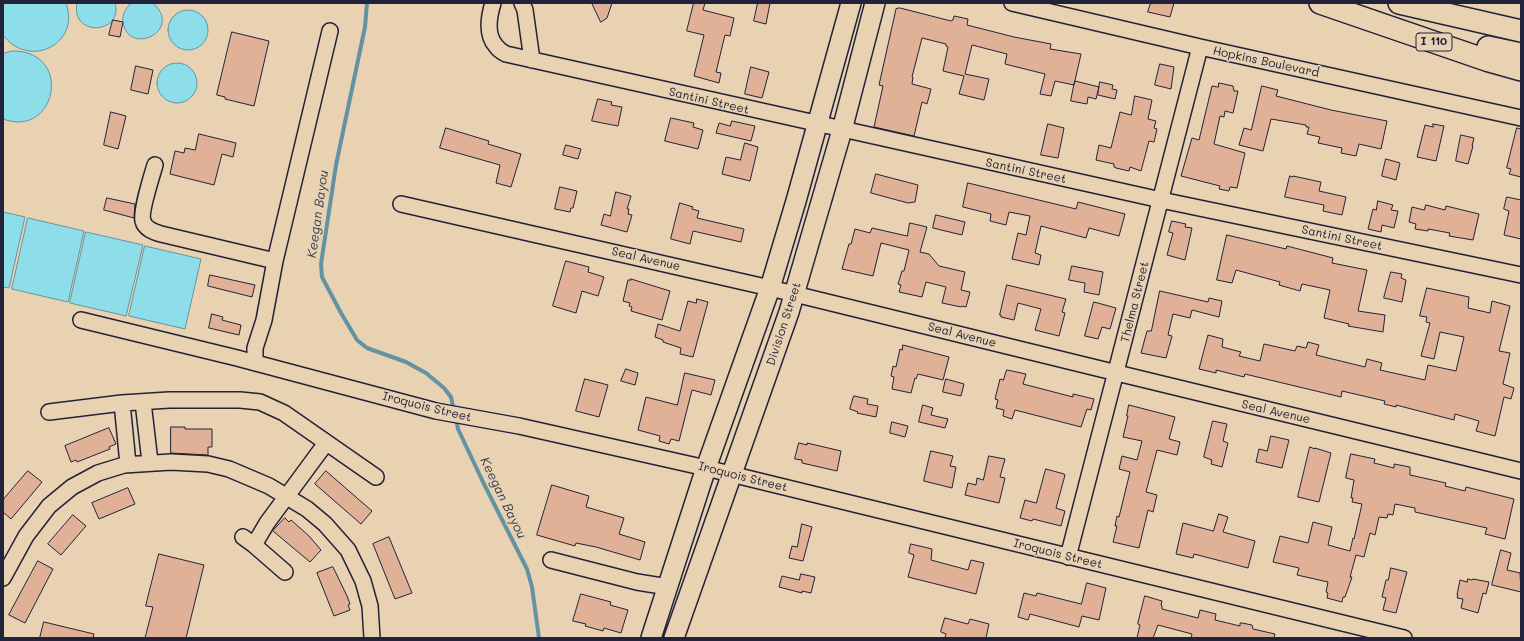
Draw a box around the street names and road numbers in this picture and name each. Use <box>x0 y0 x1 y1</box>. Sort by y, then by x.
road number: I 110 <box>1416 33 1452 51</box>
street label: Hopkins Boulevard <box>1211 44 1321 80</box>
street label: Santini Street <box>667 85 751 117</box>
street label: Santini Street <box>984 155 1068 187</box>
street label: Santini Street <box>1300 222 1384 254</box>
street label: Seal Avenue <box>610 244 682 274</box>
street label: Thelma Street <box>1118 260 1152 344</box>
street label: Division Street <box>764 280 804 368</box>
street label: Seal Avenue <box>926 320 998 350</box>
street label: Iroquois Street <box>381 389 473 425</box>
street label: Seal Avenue <box>1240 397 1312 427</box>
street label: Iroquois Street <box>697 459 789 495</box>
street label: Iroquois Street <box>1012 536 1104 572</box>

